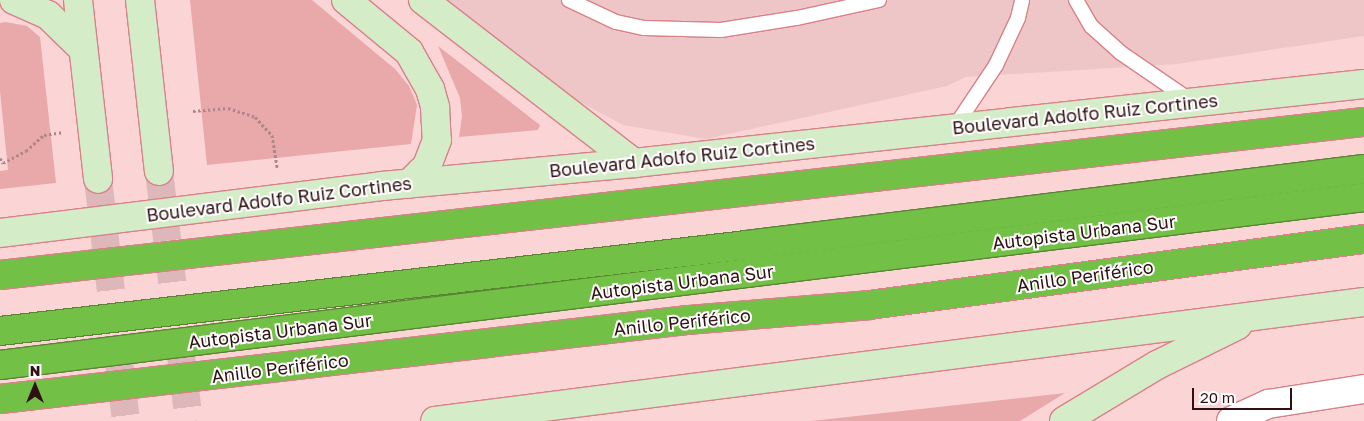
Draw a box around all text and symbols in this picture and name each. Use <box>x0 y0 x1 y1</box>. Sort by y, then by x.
street label: Boulevard Adolfo Ruiz Cortines <box>951 89 1219 139</box>
street label: Boulevard Adolfo Ruiz Cortines <box>548 132 816 182</box>
street label: Boulevard Adolfo Ruiz Cortines <box>145 172 413 226</box>
street label: Autopista Urbana Sur <box>991 210 1177 254</box>
street label: Anillo Periférico <box>1015 256 1155 296</box>
street label: Autopista Urbana Sur <box>589 260 775 304</box>
street label: Anillo Periférico <box>612 304 752 340</box>
street label: Autopista Urbana Sur <box>187 309 373 353</box>
street label: Anillo Periférico <box>210 349 350 387</box>
north arrow <box>10 361 60 411</box>
text: N <box>30 362 40 379</box>
scale bar <box>1194 378 1294 410</box>
text: 20 m <box>1200 388 1235 406</box>

